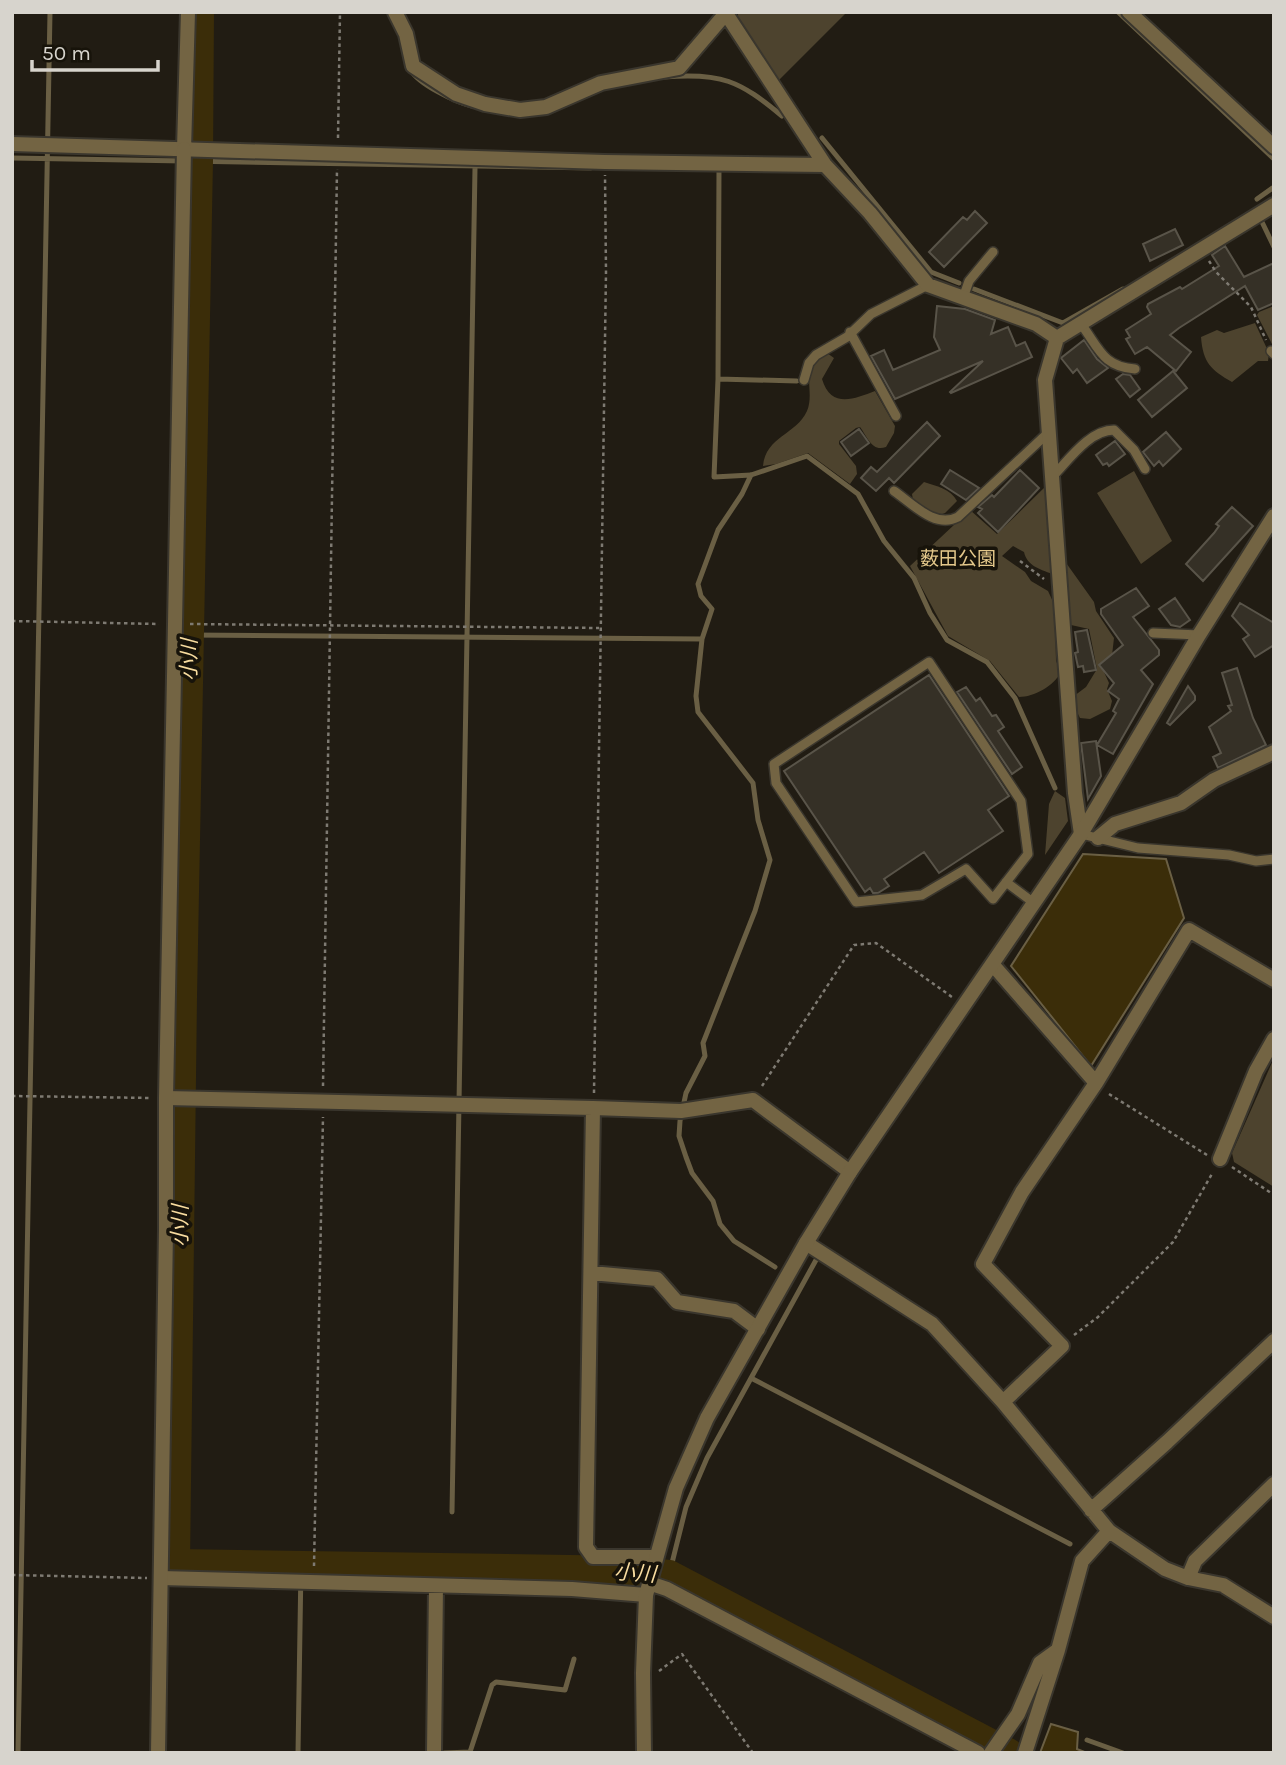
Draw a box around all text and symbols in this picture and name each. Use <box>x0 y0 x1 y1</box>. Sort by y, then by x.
scale bar <box>32 28 158 72</box>
text: 50 m <box>42 41 91 65</box>
park label: 薮田公園 <box>920 548 996 570</box>
water label: 小川 <box>177 637 201 681</box>
water label: 小川 <box>168 1203 192 1247</box>
water label: 小川 <box>613 1560 659 1587</box>

